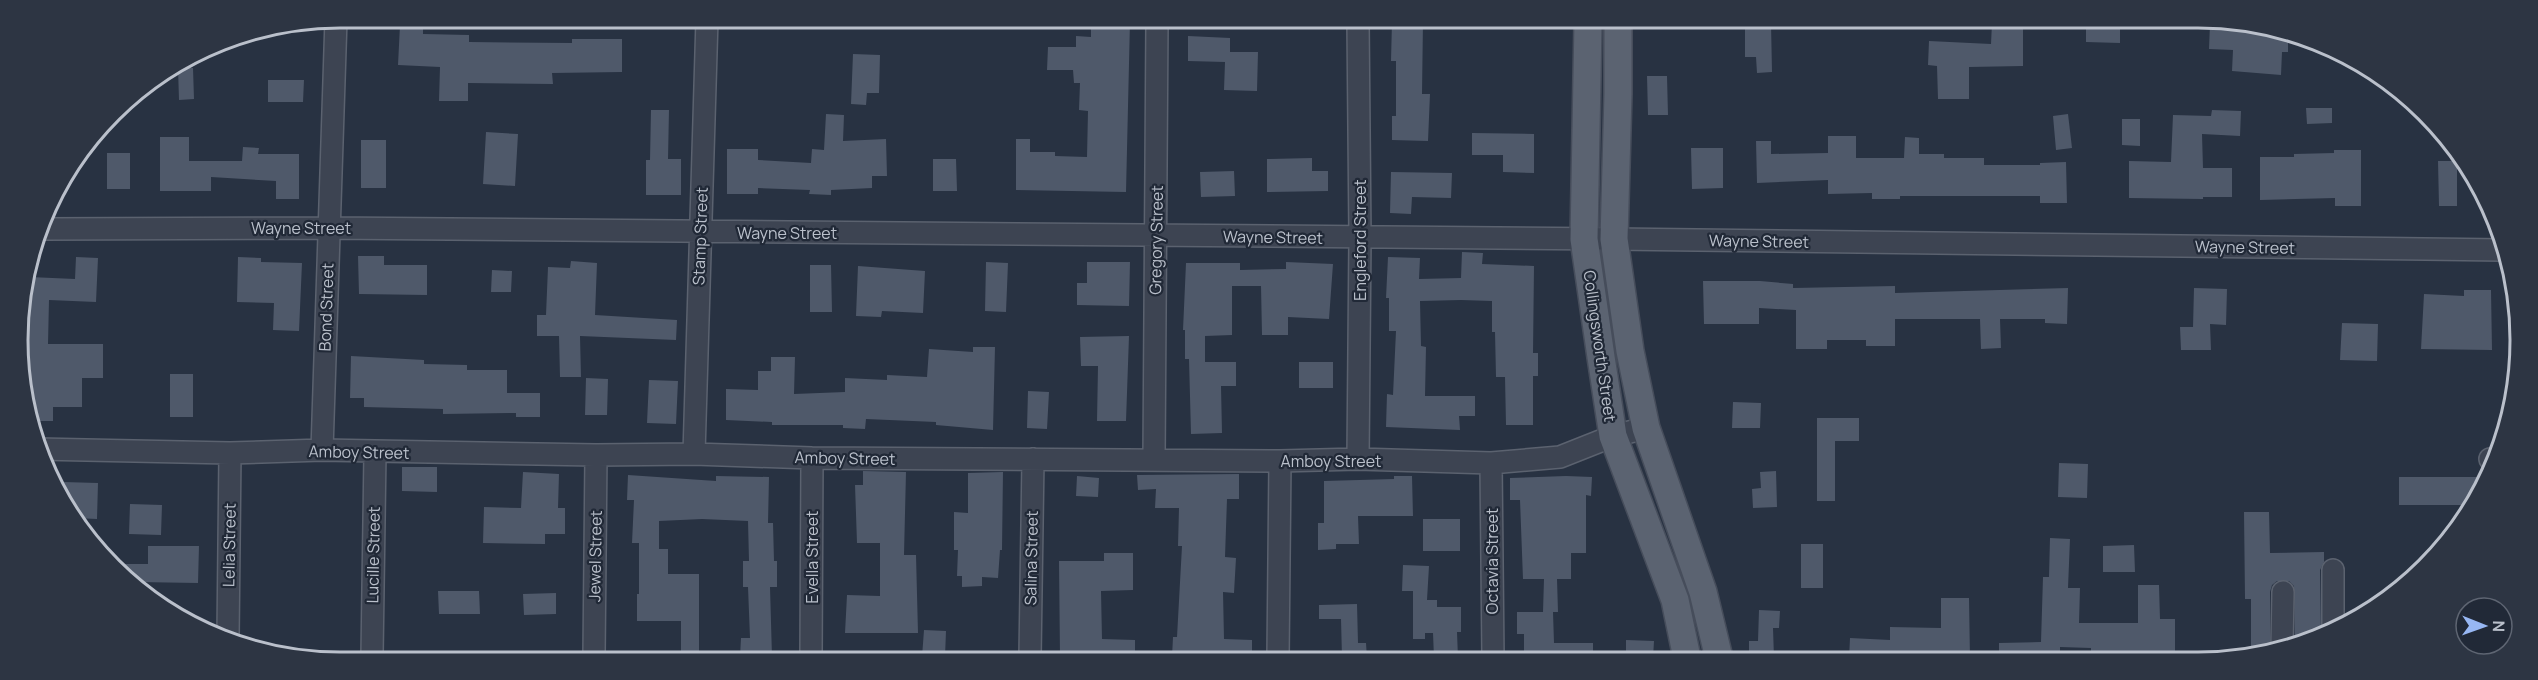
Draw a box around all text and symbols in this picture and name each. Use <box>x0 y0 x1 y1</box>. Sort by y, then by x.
street label: Engleford Street <box>1349 179 1371 301</box>
street label: Gregory Street <box>1144 185 1168 295</box>
street label: Stamp Street <box>687 186 713 286</box>
street label: Wayne Street <box>251 217 351 239</box>
street label: Wayne Street <box>737 222 837 244</box>
street label: Wayne Street <box>1223 225 1323 249</box>
street label: Wayne Street <box>1709 229 1809 253</box>
street label: Wayne Street <box>2195 235 2295 259</box>
street label: Bond Street <box>313 262 339 352</box>
street label: Collingsworth Street <box>1578 269 1622 423</box>
street label: Amboy Street <box>308 440 410 464</box>
street label: Amboy Street <box>794 446 896 470</box>
street label: Amboy Street <box>1281 450 1381 472</box>
street label: Lelia Street <box>217 503 241 587</box>
street label: Lucille Street <box>361 506 385 604</box>
street label: Octavia Street <box>1481 508 1503 614</box>
street label: Jewel Street <box>583 510 607 602</box>
street label: Salina Street <box>1019 510 1043 606</box>
street label: Evella Street <box>801 511 823 603</box>
north arrow <box>2454 596 2514 656</box>
text: N <box>2488 620 2510 632</box>

